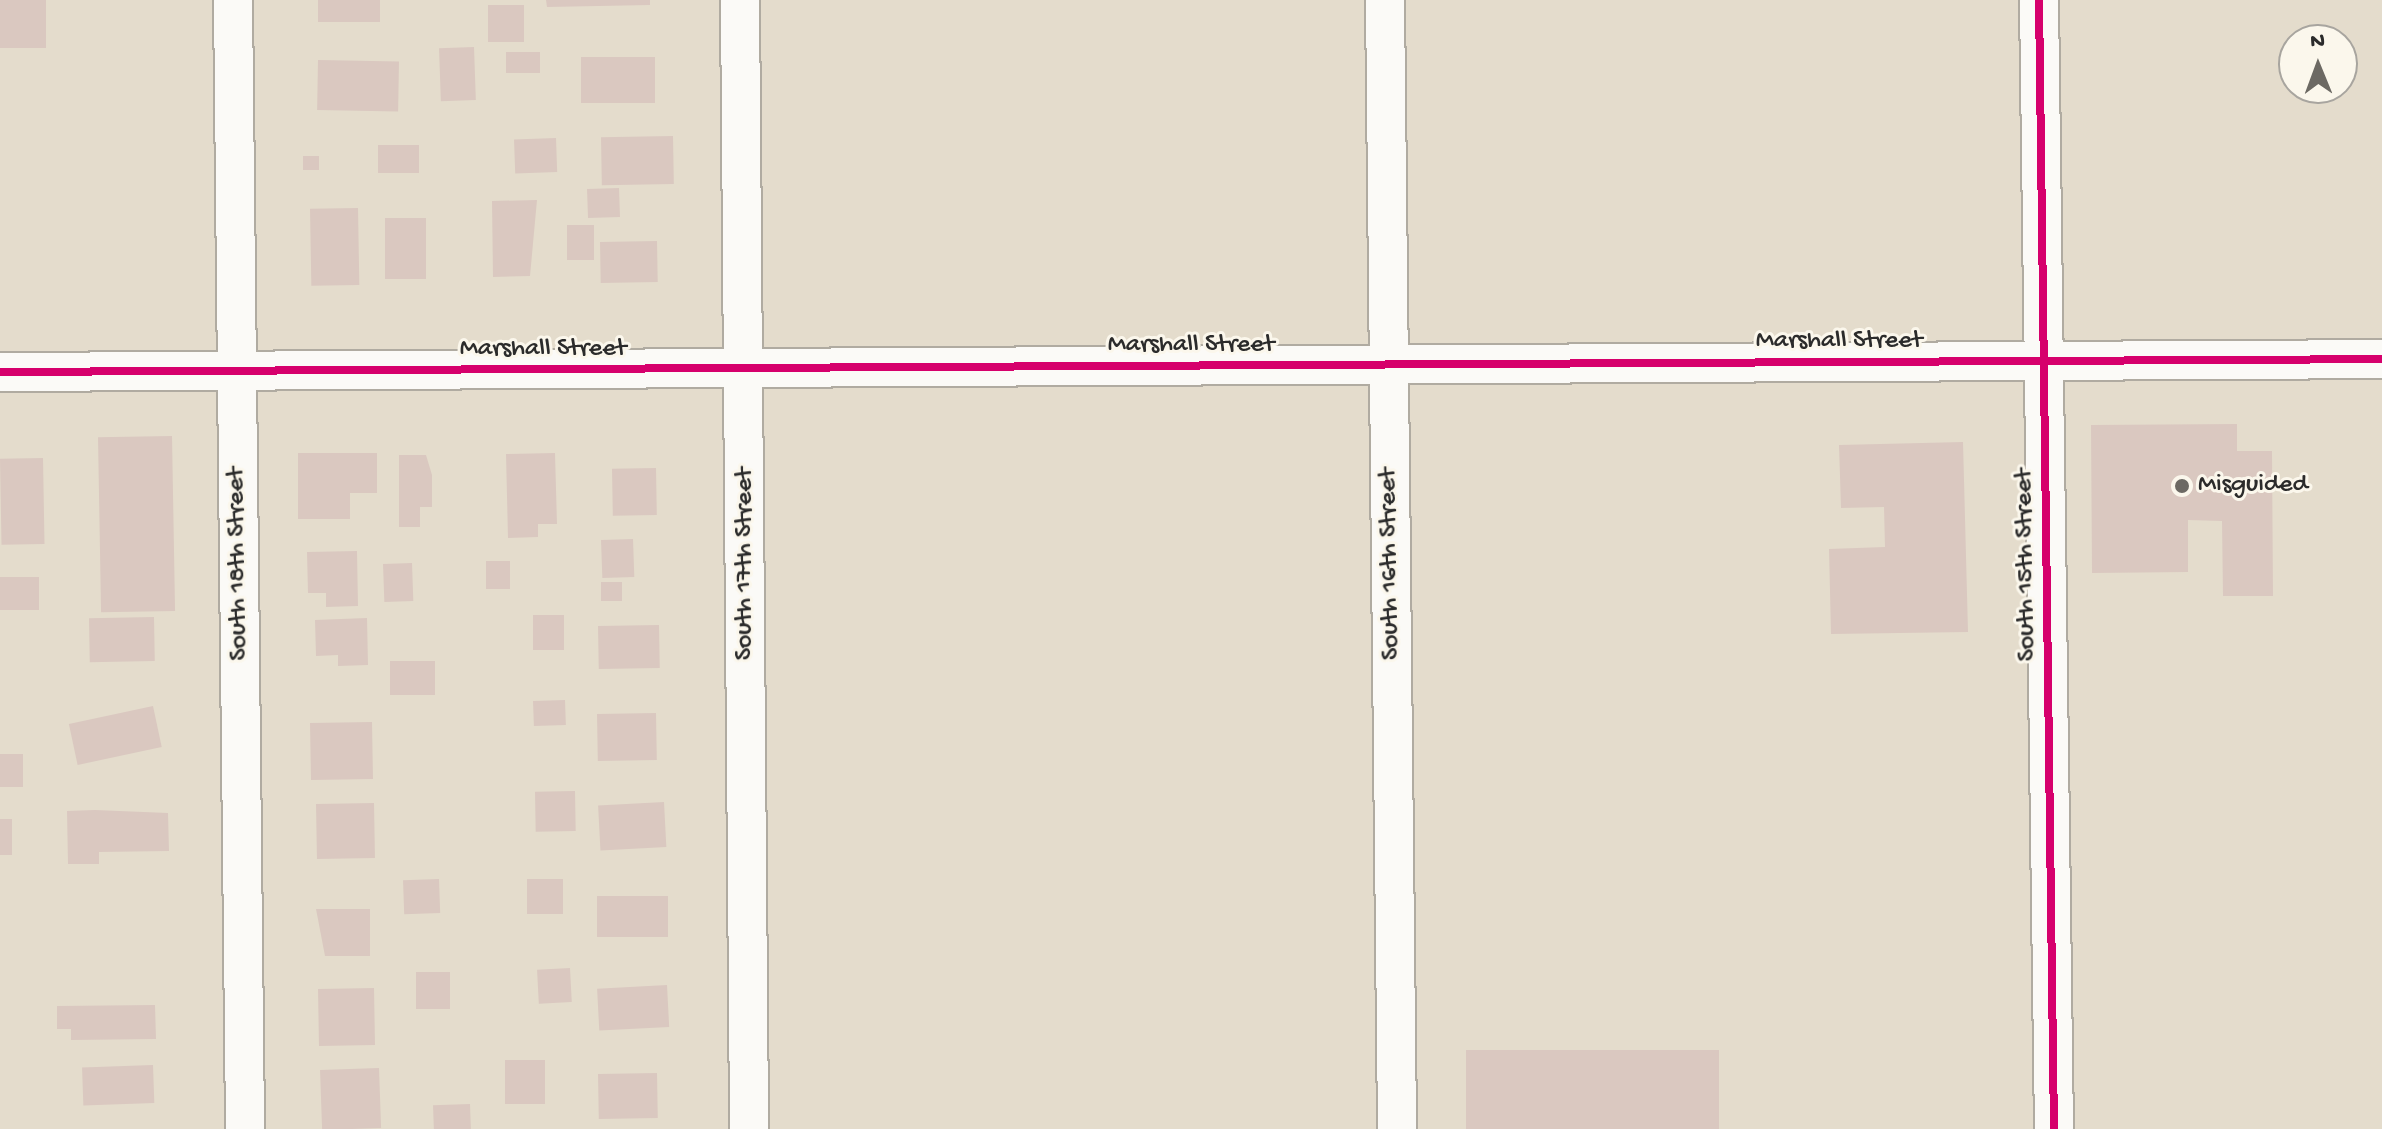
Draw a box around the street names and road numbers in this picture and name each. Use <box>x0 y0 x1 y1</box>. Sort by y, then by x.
street label: Marshall Street <box>1756 326 1922 358</box>
street label: Marshall Street <box>1108 330 1274 362</box>
street label: Marshall Street <box>460 334 626 366</box>
street label: South 18th Street <box>222 467 256 661</box>
street label: South 17th Street <box>730 468 762 660</box>
street label: South 16th Street <box>1374 468 1408 660</box>
street label: South 15th Street <box>2010 468 2044 662</box>

